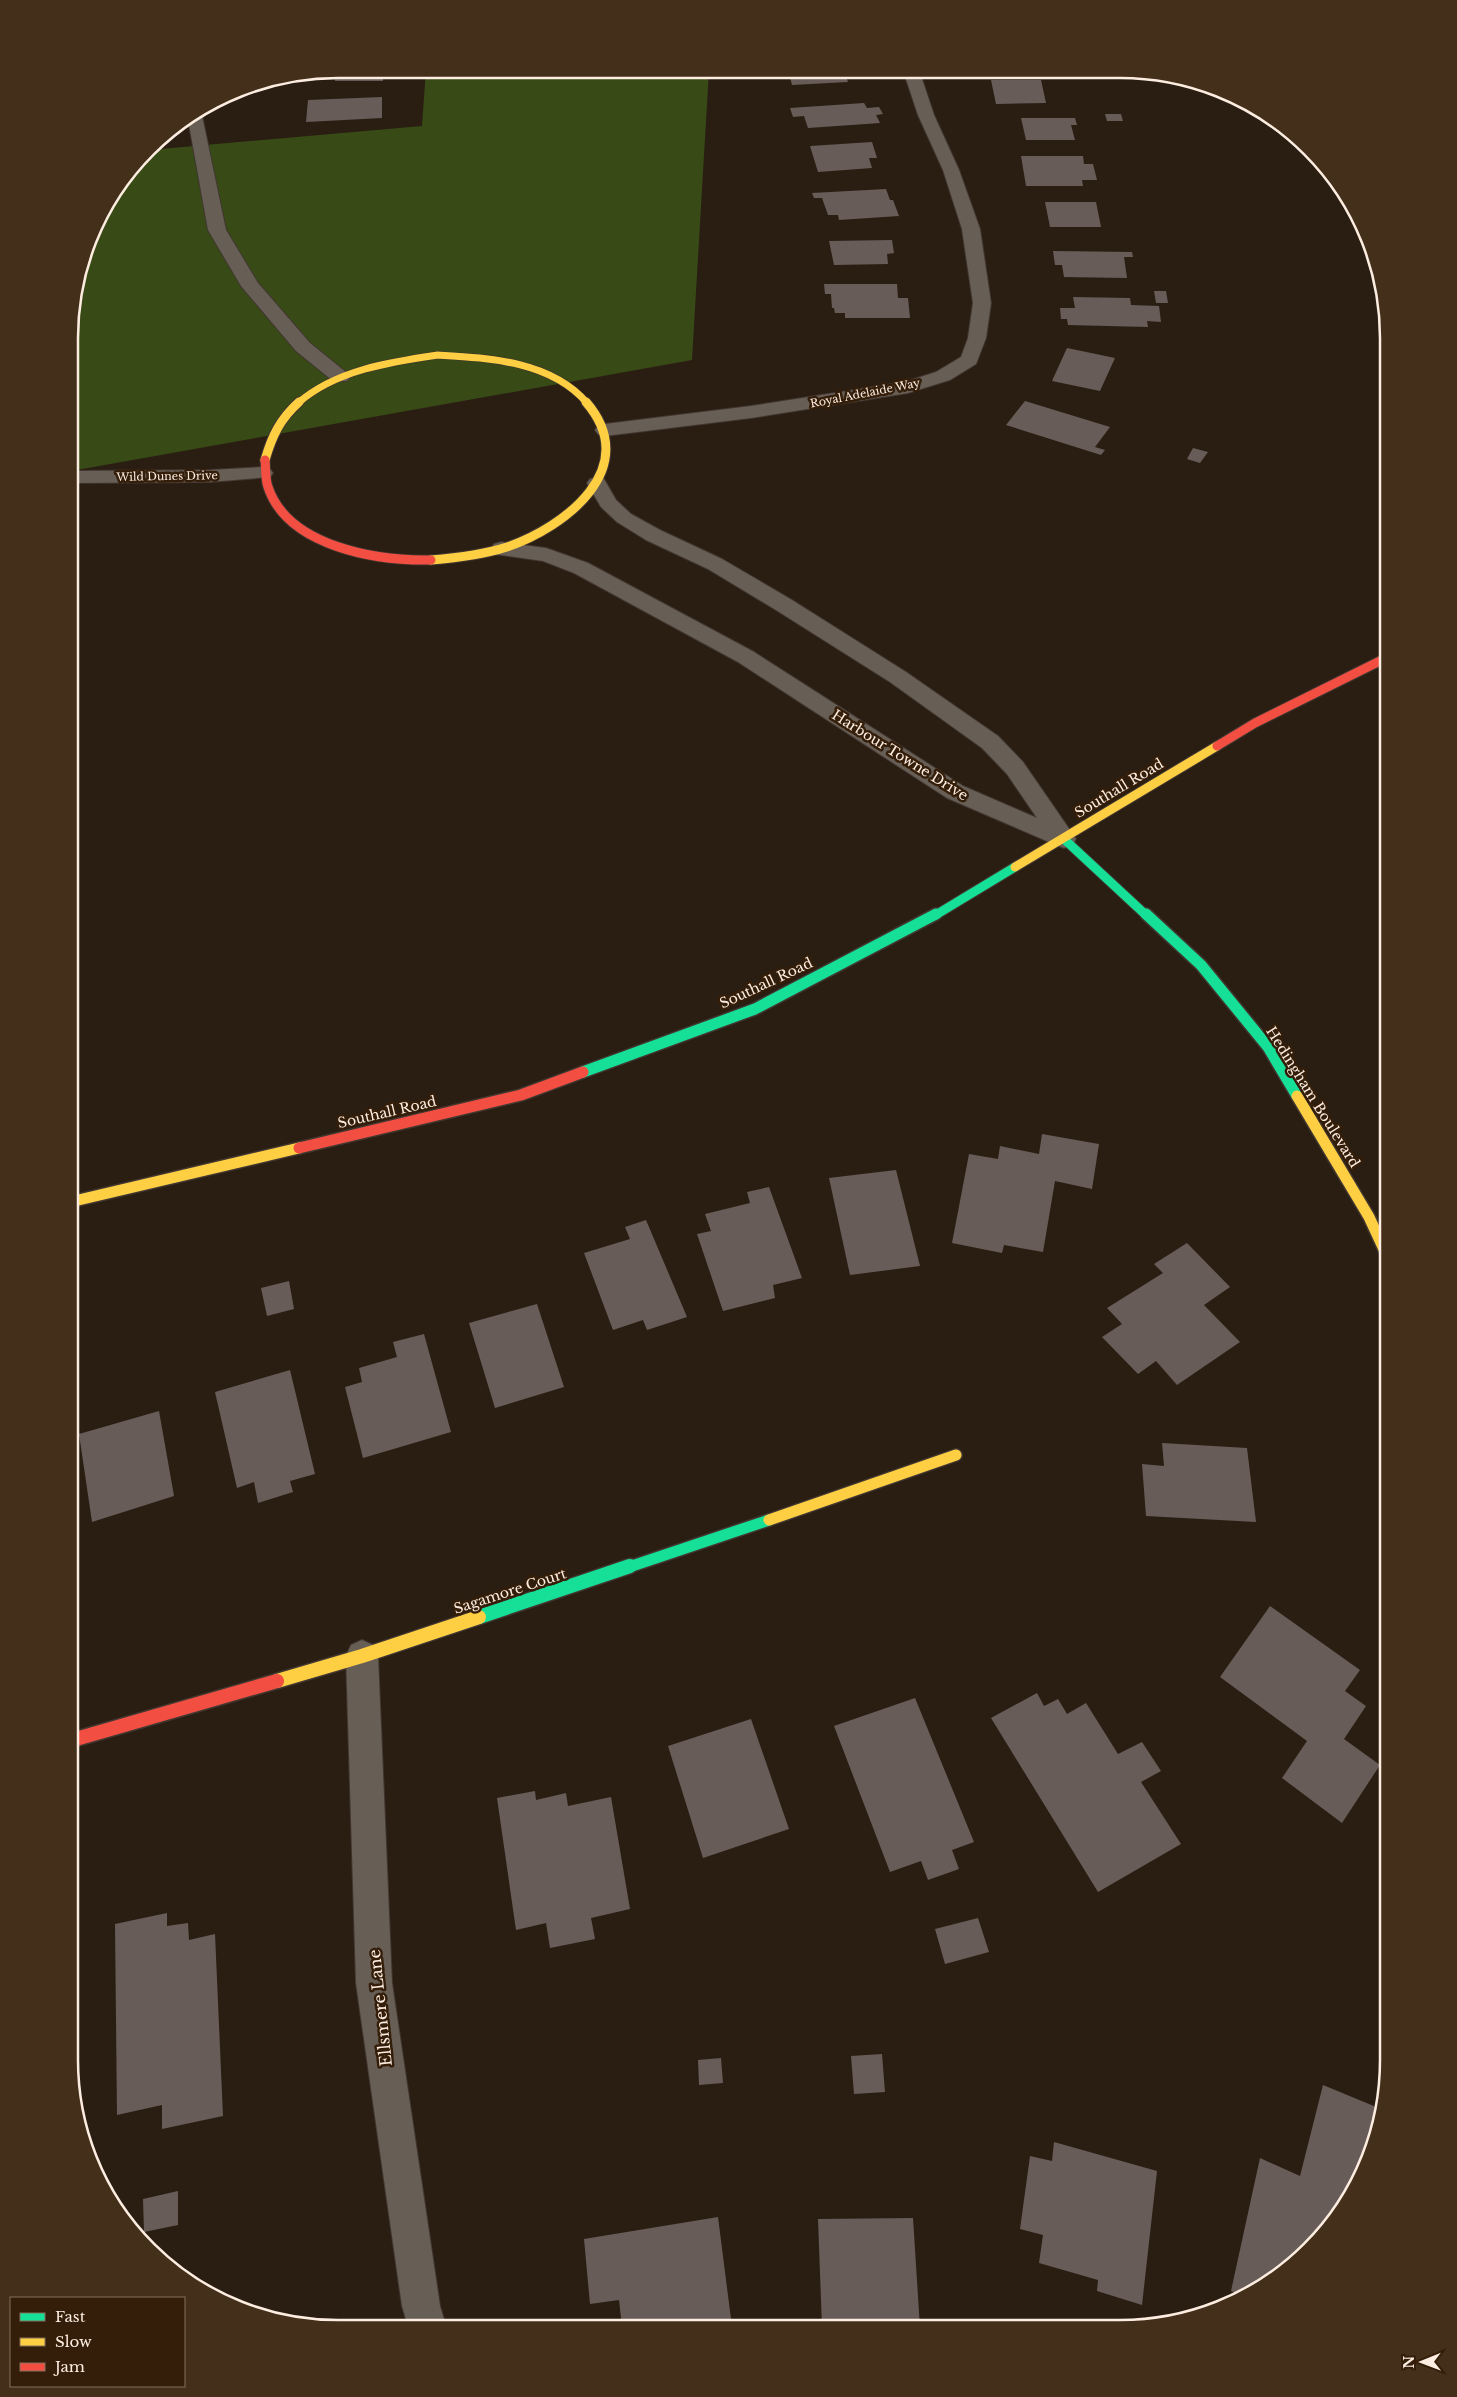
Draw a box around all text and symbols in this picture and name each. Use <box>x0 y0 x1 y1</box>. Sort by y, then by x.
street label: Royal Adelaide Way <box>809 375 921 411</box>
street label: Wild Dunes Drive <box>115 468 218 484</box>
street label: Harbour Towne Drive <box>829 706 971 804</box>
street label: Southall Road <box>1071 754 1167 822</box>
street label: Southall Road <box>717 953 816 1012</box>
street label: Hedingham Boulevard <box>1262 1023 1364 1171</box>
street label: Southall Road <box>336 1092 439 1132</box>
street label: Sagamore Court <box>451 1564 569 1618</box>
street label: Ellsmere Lane <box>364 1949 396 2067</box>
legend <box>10 2297 185 2387</box>
text: Fast <box>55 2307 86 2326</box>
text: Slow <box>55 2332 92 2351</box>
north arrow <box>1397 2337 1447 2387</box>
text: N <box>1400 2355 1418 2369</box>
text: Jam <box>53 2357 85 2376</box>

